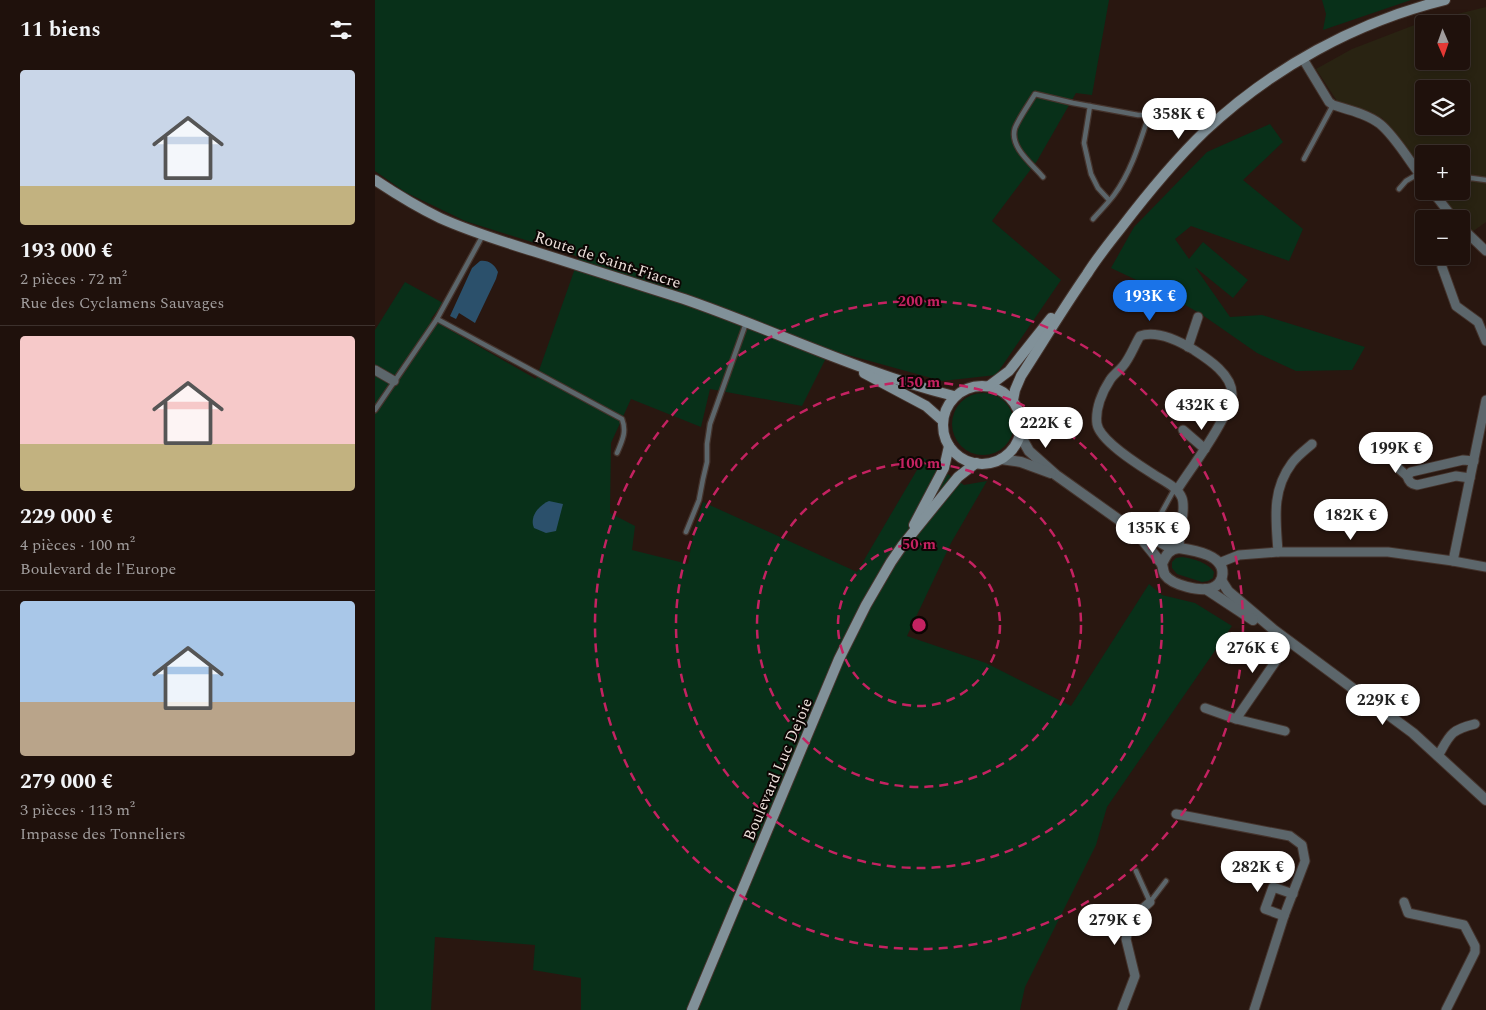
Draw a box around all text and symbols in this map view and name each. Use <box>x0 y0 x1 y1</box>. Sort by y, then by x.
text: 11 biens <box>20 14 101 46</box>
north arrow <box>1415 15 1470 70</box>
map controls <box>1415 15 1470 265</box>
icon: filters <box>327 16 355 44</box>
button: layers <box>1415 80 1470 135</box>
pin: 358K € <box>1138 98 1220 140</box>
text: 358K € <box>1153 102 1205 126</box>
icon: home <box>143 103 233 193</box>
button: + <box>1415 145 1470 200</box>
button: − <box>1415 210 1470 265</box>
street label: Route de Saint-Fiacre <box>531 225 684 295</box>
text: 193 000 € <box>20 235 113 267</box>
text: 2 pièces · 72 m² <box>20 267 127 291</box>
pin: 193K € <box>1109 280 1191 322</box>
text: 193K € <box>1124 284 1176 308</box>
text: 200 m <box>898 290 941 313</box>
text: Rue des Cyclamens Sauvages <box>20 291 224 315</box>
icon: home <box>143 368 233 458</box>
text: 150 m <box>898 371 941 394</box>
pin: 432K € <box>1161 388 1243 431</box>
text: 432K € <box>1176 393 1228 417</box>
pin: 222K € <box>1005 406 1087 449</box>
text: 222K € <box>1020 411 1072 435</box>
pin: 199K € <box>1355 432 1437 474</box>
text: 199K € <box>1370 436 1422 460</box>
text: 100 m <box>898 452 941 475</box>
pin: 182K € <box>1310 498 1392 541</box>
text: 229 000 € <box>20 501 113 533</box>
text: 182K € <box>1325 503 1377 527</box>
pin: 135K € <box>1112 512 1194 554</box>
text: 135K € <box>1127 516 1179 540</box>
text: 4 pièces · 100 m² <box>20 533 135 557</box>
text: 50 m <box>902 533 937 556</box>
text: Boulevard de l'Europe <box>20 557 176 581</box>
centre of rings <box>910 616 928 634</box>
pin: 276K € <box>1212 632 1294 674</box>
icon: home <box>143 633 233 723</box>
text: 276K € <box>1227 636 1279 660</box>
pin: 229K € <box>1342 684 1424 726</box>
text: 229K € <box>1357 688 1409 712</box>
street label: Boulevard Luc Dejoie <box>737 694 819 844</box>
text: 279 000 € <box>20 766 113 798</box>
text: 3 pièces · 113 m² <box>20 798 135 822</box>
text: Impasse des Tonneliers <box>20 822 186 846</box>
pin: 282K € <box>1217 850 1299 893</box>
text: 282K € <box>1232 855 1284 879</box>
pin: 279K € <box>1074 904 1156 946</box>
text: 279K € <box>1089 908 1141 932</box>

